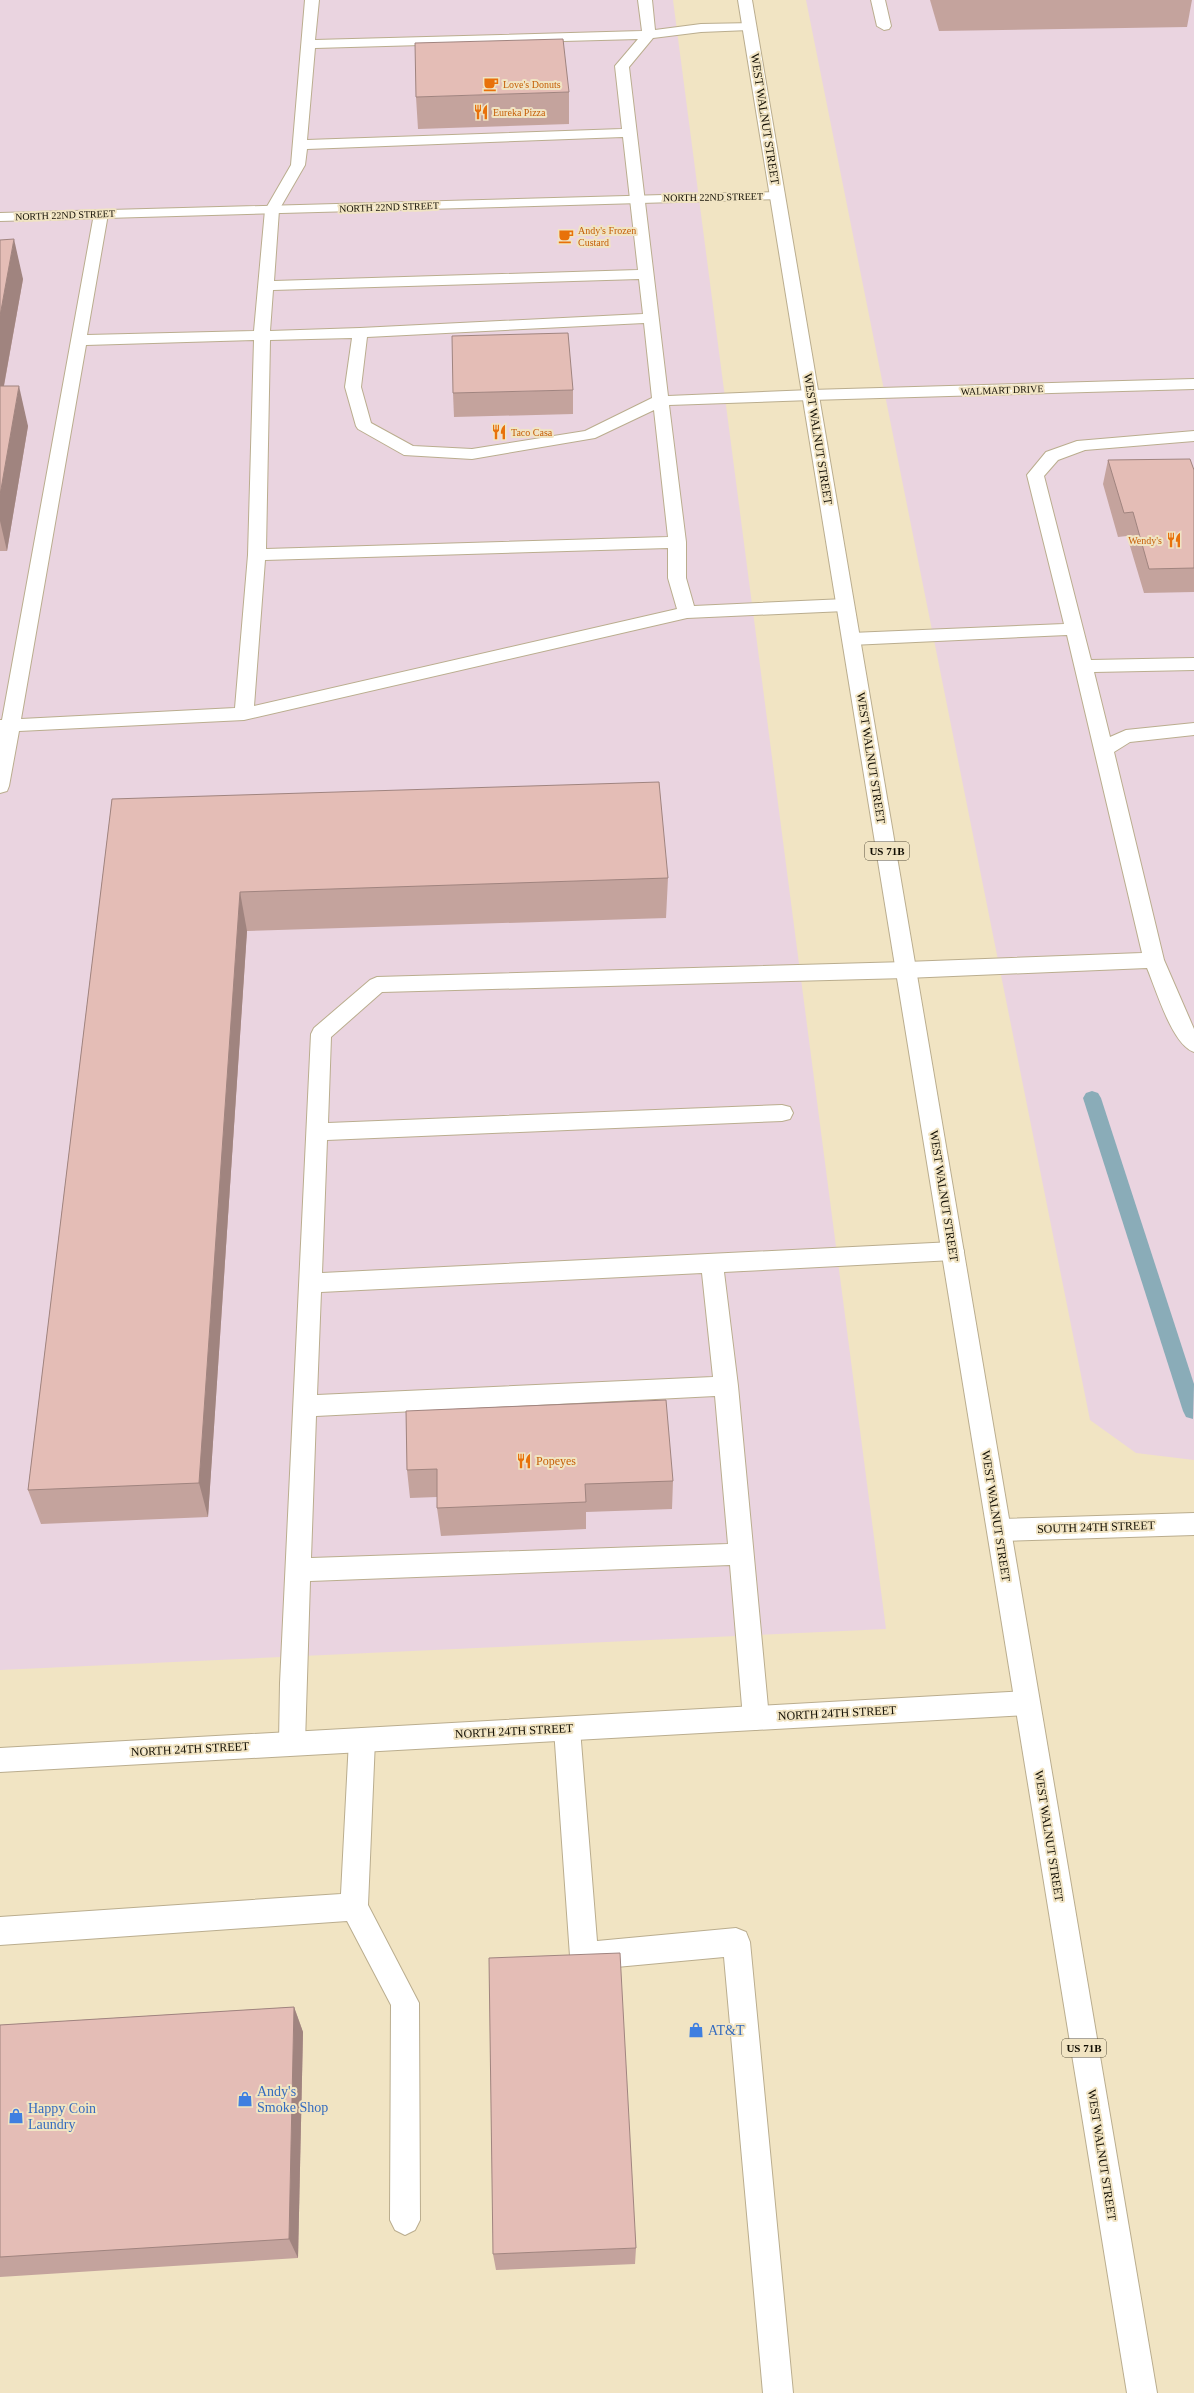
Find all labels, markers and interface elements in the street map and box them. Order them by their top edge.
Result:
street label: WEST WALNUT STREET [748,52,782,186]
cafe icon: Love's Donuts [482,75,500,93]
place label: Love's Donuts [503,79,561,90]
restaurant icon: Eureka Pizza [472,103,490,121]
place label: Eureka Pizza [493,107,546,118]
street label: NORTH 22ND STREET [663,191,763,203]
street label: NORTH 22ND STREET [339,200,439,214]
street label: NORTH 22ND STREET [15,208,115,222]
place label: Andy's Frozen Custard [578,225,636,248]
cafe icon: Andy's Frozen Custard [557,227,575,245]
street label: WEST WALNUT STREET [801,372,835,506]
street label: WALMART DRIVE [960,383,1044,397]
restaurant icon: Taco Casa [490,423,508,441]
place label: Taco Casa [511,427,553,438]
restaurant icon: Wendy's [1165,531,1183,549]
place label: Wendy's [1128,535,1162,546]
street label: WEST WALNUT STREET [854,691,888,825]
road number: US 71B [865,842,909,860]
street label: WEST WALNUT STREET [927,1129,961,1263]
street label: WEST WALNUT STREET [979,1449,1013,1583]
restaurant icon: Popeyes [515,1452,533,1470]
place label: Popeyes [536,1454,576,1468]
street label: SOUTH 24TH STREET [1037,1518,1156,1536]
street label: NORTH 24TH STREET [777,1703,897,1723]
street label: NORTH 24TH STREET [454,1721,574,1741]
street label: NORTH 24TH STREET [130,1739,250,1759]
street label: WEST WALNUT STREET [1032,1769,1066,1903]
shop icon: AT&T [687,2021,705,2039]
place label: AT&T [708,2023,745,2038]
road number: US 71B [1062,2039,1106,2057]
place label: Andy's Smoke Shop [257,2084,328,2115]
street label: WEST WALNUT STREET [1085,2088,1119,2222]
shop icon: Andy's Smoke Shop [236,2090,254,2108]
place label: Happy Coin Laundry [28,2101,96,2132]
shop icon: Happy Coin Laundry [7,2107,25,2125]

